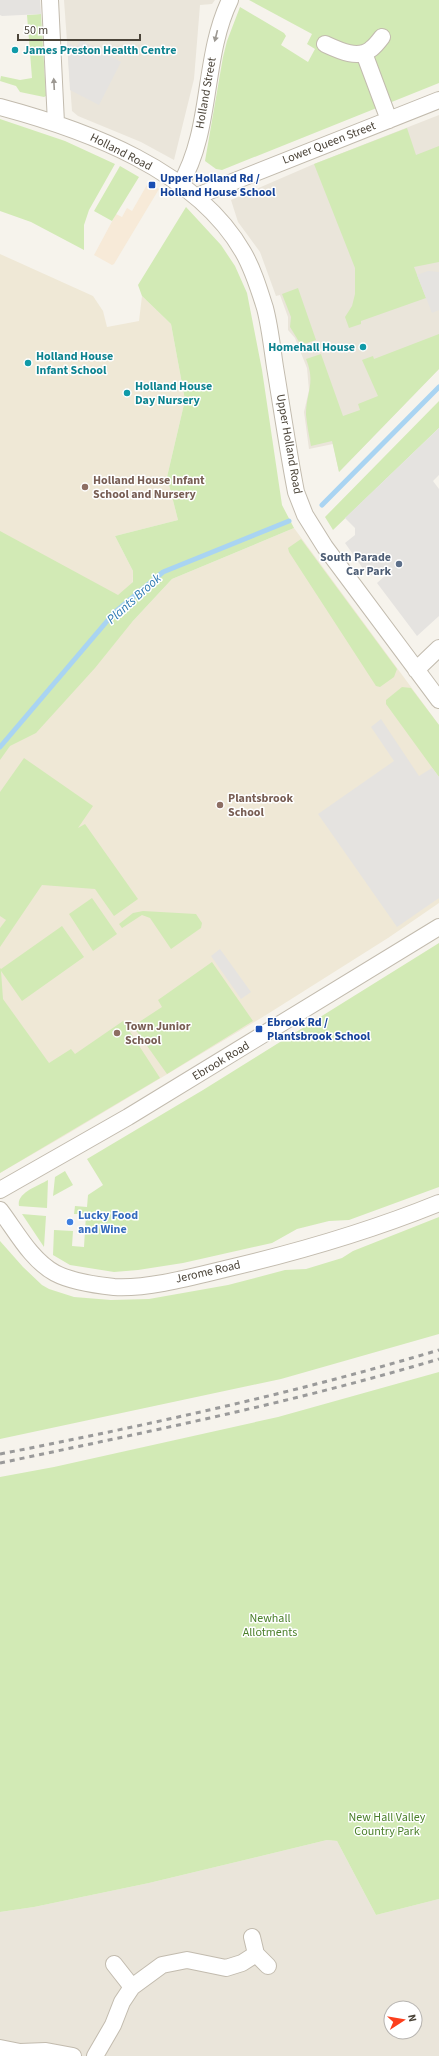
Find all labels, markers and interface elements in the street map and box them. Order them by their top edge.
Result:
scale bar [18,16,140,42]
text: 50 m [24,22,48,39]
one-way arrow [213,31,219,43]
place label: James Preston Health Centre [23,42,176,59]
marker: James Preston Health Centre [10,45,20,55]
street label: Holland Street [191,56,221,130]
one-way arrow [51,78,58,90]
street label: Lower Queen Street [280,117,378,169]
street label: Holland Road [87,129,155,175]
place label: Upper Holland Rd / Holland House School [160,170,276,201]
marker: Upper Holland Rd / Holland House School [147,180,157,190]
place label: Homehall House [268,339,355,356]
marker: Homehall House [358,342,368,352]
place label: Holland House Infant School [36,348,113,379]
marker: Holland House Infant School [23,358,33,368]
place label: Holland House Day Nursery [135,378,212,409]
marker: Holland House Day Nursery [122,388,132,398]
street label: Upper Holland Road [272,393,306,495]
place label: Holland House Infant School and Nursery [93,472,205,503]
marker: Holland House Infant School and Nursery [80,482,90,492]
place label: South Parade Car Park [320,549,391,580]
marker: South Parade Car Park [394,559,404,569]
water label: Plants Brook [103,569,166,628]
place label: Plantsbrook School [228,790,293,821]
marker: Plantsbrook School [215,800,225,810]
place label: Ebrook Rd / Plantsbrook School [267,1014,371,1045]
place label: Town Junior School [125,1018,191,1049]
marker: Ebrook Rd / Plantsbrook School [254,1024,264,1034]
marker: Town Junior School [112,1028,122,1038]
street label: Ebrook Road [189,1037,253,1085]
place label: Lucky Food and Wine [78,1207,138,1238]
marker: Lucky Food and Wine [65,1217,75,1227]
street label: Jerome Road [174,1256,242,1288]
park label: Newhall Allotments [243,1610,297,1641]
park label: New Hall Valley Country Park [349,1809,426,1840]
north arrow [383,2000,423,2040]
text: N [404,2013,420,2023]

